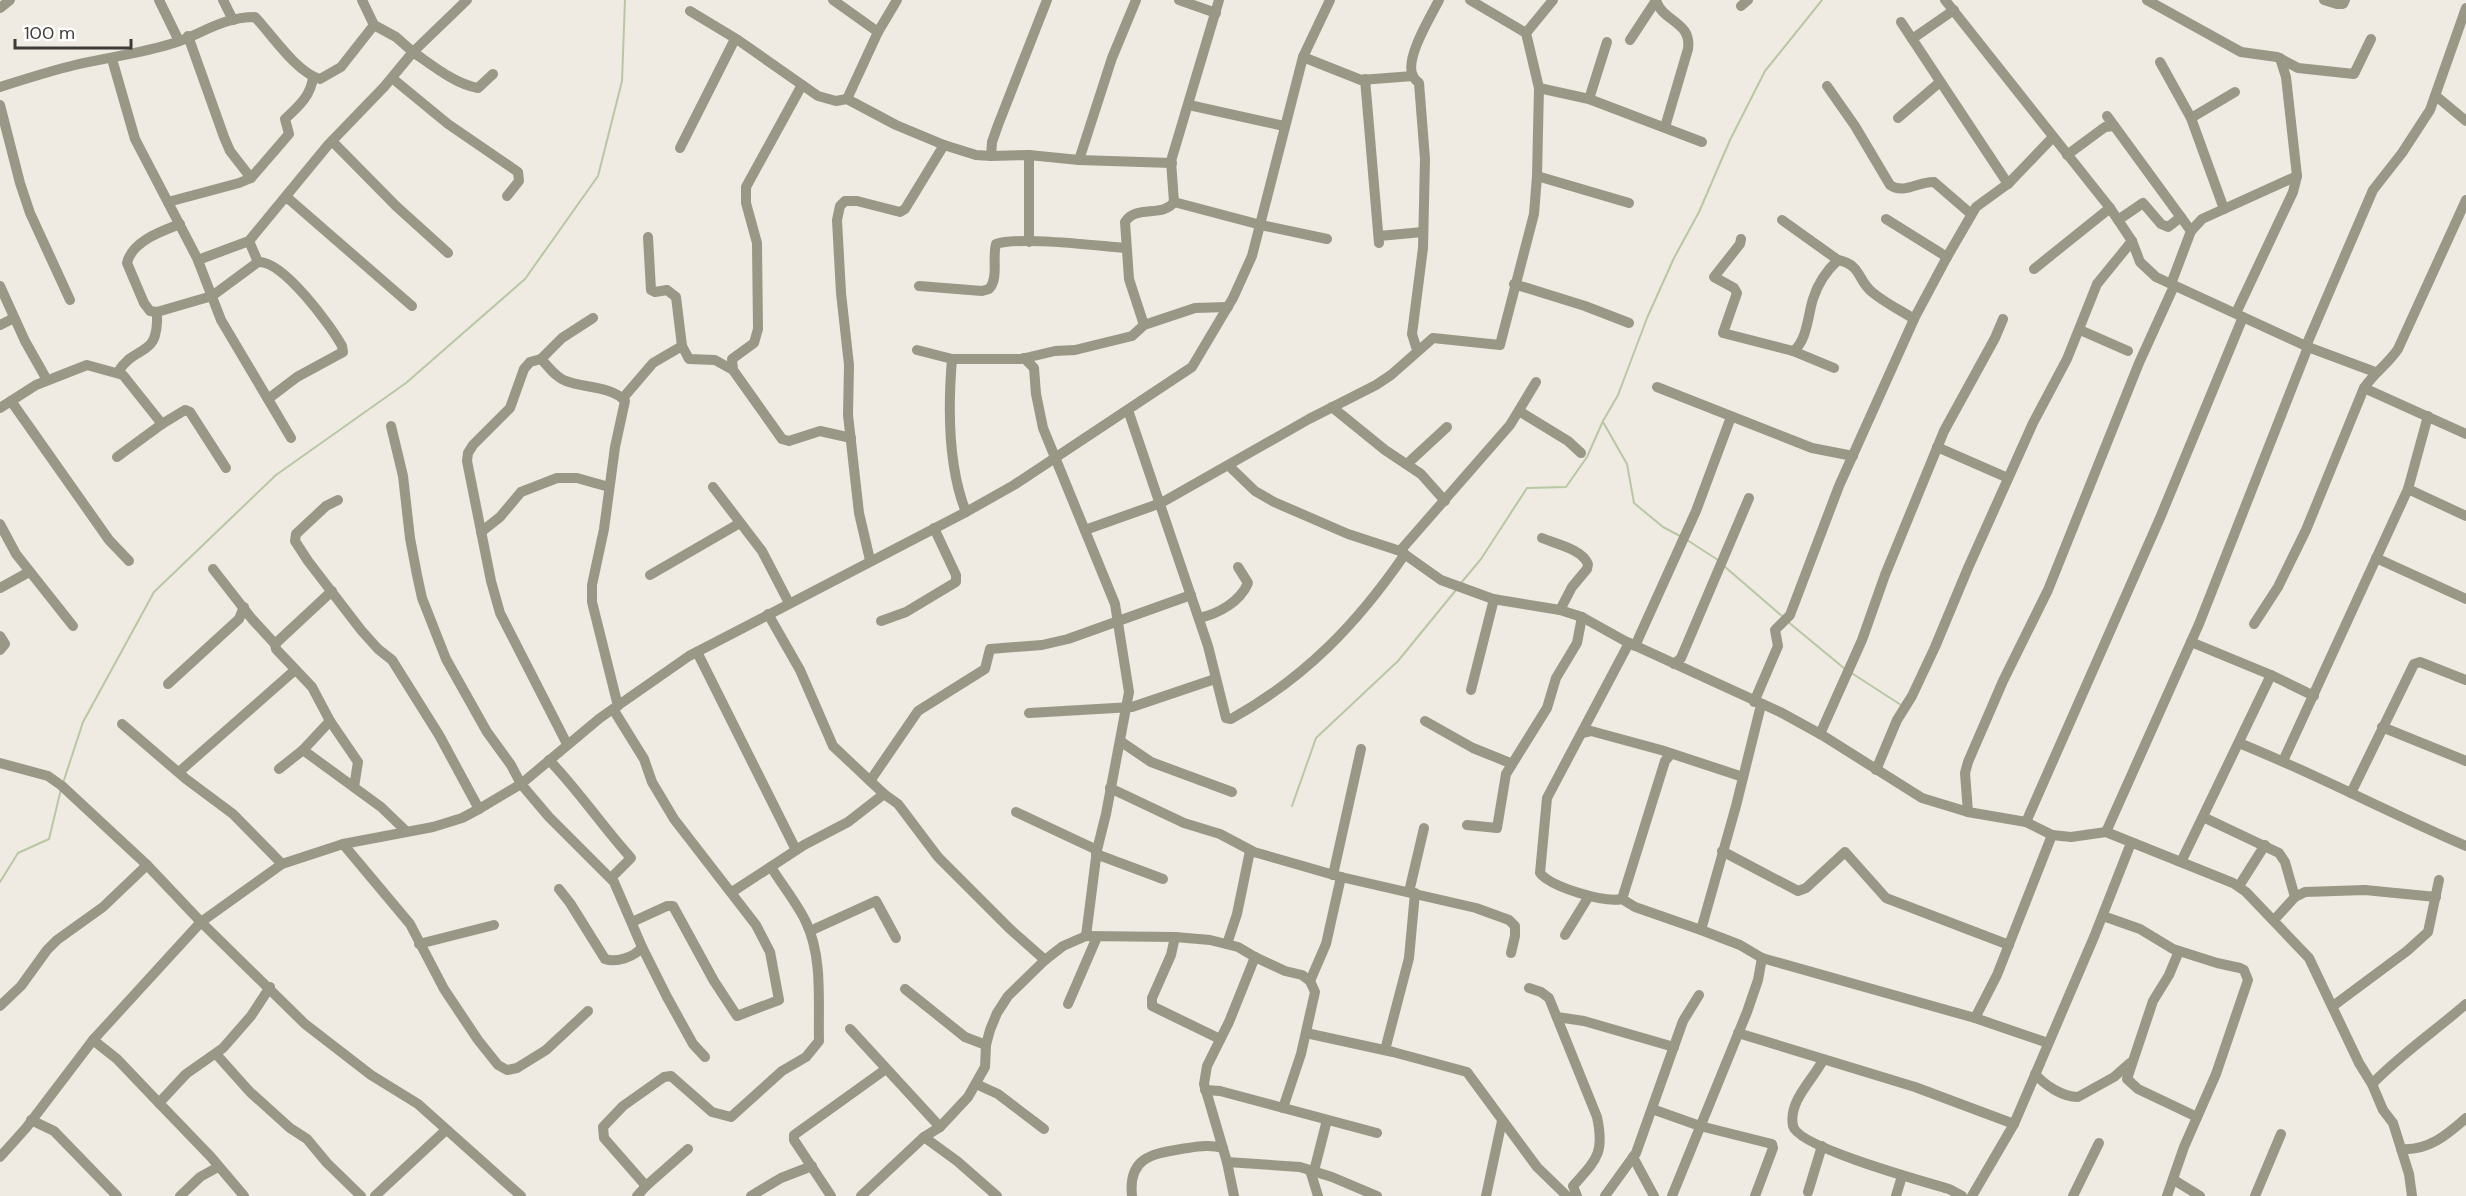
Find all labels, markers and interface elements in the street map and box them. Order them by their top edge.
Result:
scale bar [15,12,130,50]
text: 100 m [24,21,75,45]

